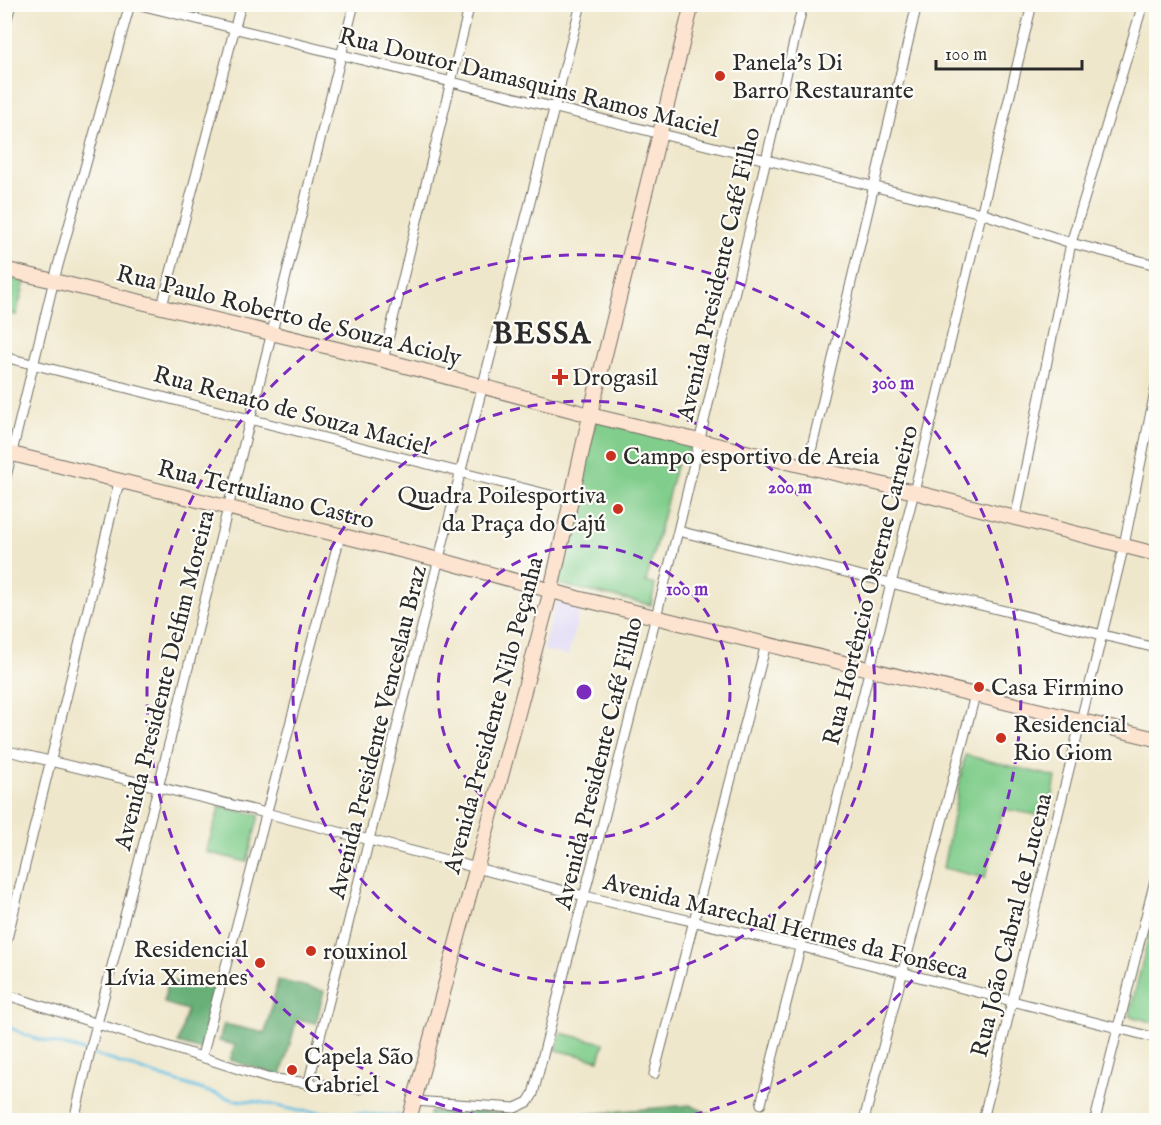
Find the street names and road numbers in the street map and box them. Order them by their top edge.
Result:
street label: Rua Doutor Damasquins Ramos Maciel [335,21,722,146]
street label: Avenida Presidente Café Filho [670,124,768,425]
street label: Rua Paulo Roberto de Souza Acioly [113,259,465,374]
street label: Rua Renato de Souza Maciel [150,360,434,463]
street label: Rua Hortêncio Osterne Carneiro [817,422,926,749]
street label: Rua Tertuliano Castro [154,454,377,537]
street label: Avenida Presidente Delfim Moreira [108,506,223,855]
street label: Avenida Presidente Nilo Peçanha [437,553,552,878]
street label: Avenida Presidente Venceslau Braz [322,562,435,904]
street label: Avenida Presidente Café Filho [548,614,651,914]
street label: Rua João Cabral de Lucena [965,789,1060,1061]
street label: Avenida Marechal Hermes da Fonseca [599,867,972,988]

